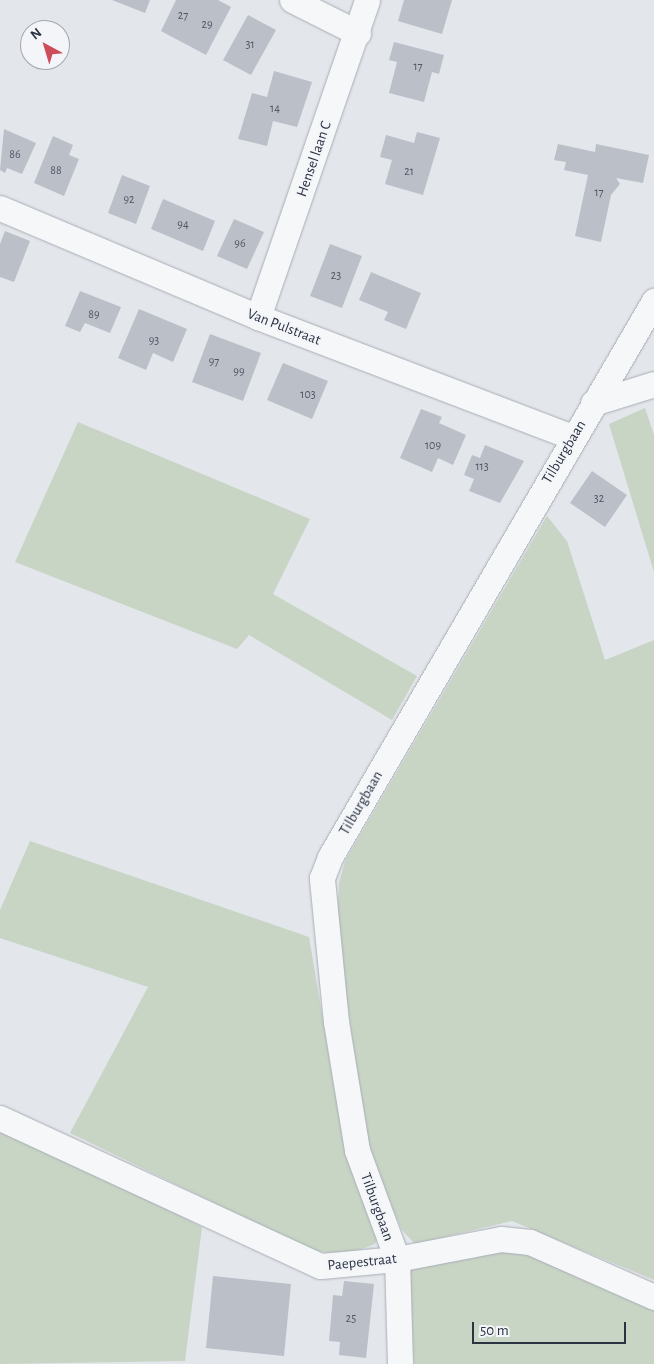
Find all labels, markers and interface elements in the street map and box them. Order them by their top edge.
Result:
house number: 27 [178,9,188,23]
house number: 29 [201,18,213,32]
north arrow [20,20,70,70]
text: N [28,26,44,43]
house number: 31 [245,38,255,52]
house number: 17 [413,60,423,74]
house number: 14 [270,102,280,116]
street label: Hensel laan C [293,119,335,199]
house number: 86 [9,148,21,162]
house number: 88 [50,164,62,178]
house number: 21 [404,165,414,179]
house number: 17 [594,186,604,200]
house number: 92 [123,193,135,207]
house number: 94 [177,218,189,232]
house number: 96 [234,237,246,251]
house number: 23 [331,269,341,283]
street label: Van Pulstraat [245,305,323,349]
house number: 89 [88,308,100,322]
house number: 93 [149,334,159,348]
house number: 97 [209,355,219,369]
house number: 99 [233,365,245,379]
house number: 103 [300,388,316,402]
street label: Tilburgbaan [538,417,590,487]
house number: 109 [425,439,441,453]
house number: 113 [475,460,489,474]
house number: 32 [594,492,604,506]
street label: Tilburgbaan [335,768,387,838]
street label: Tilburgbaan [356,1170,398,1244]
street label: Paepestraat [327,1249,397,1275]
house number: 25 [346,1312,356,1326]
scale bar [474,1312,628,1344]
text: 50 m [480,1323,509,1338]

